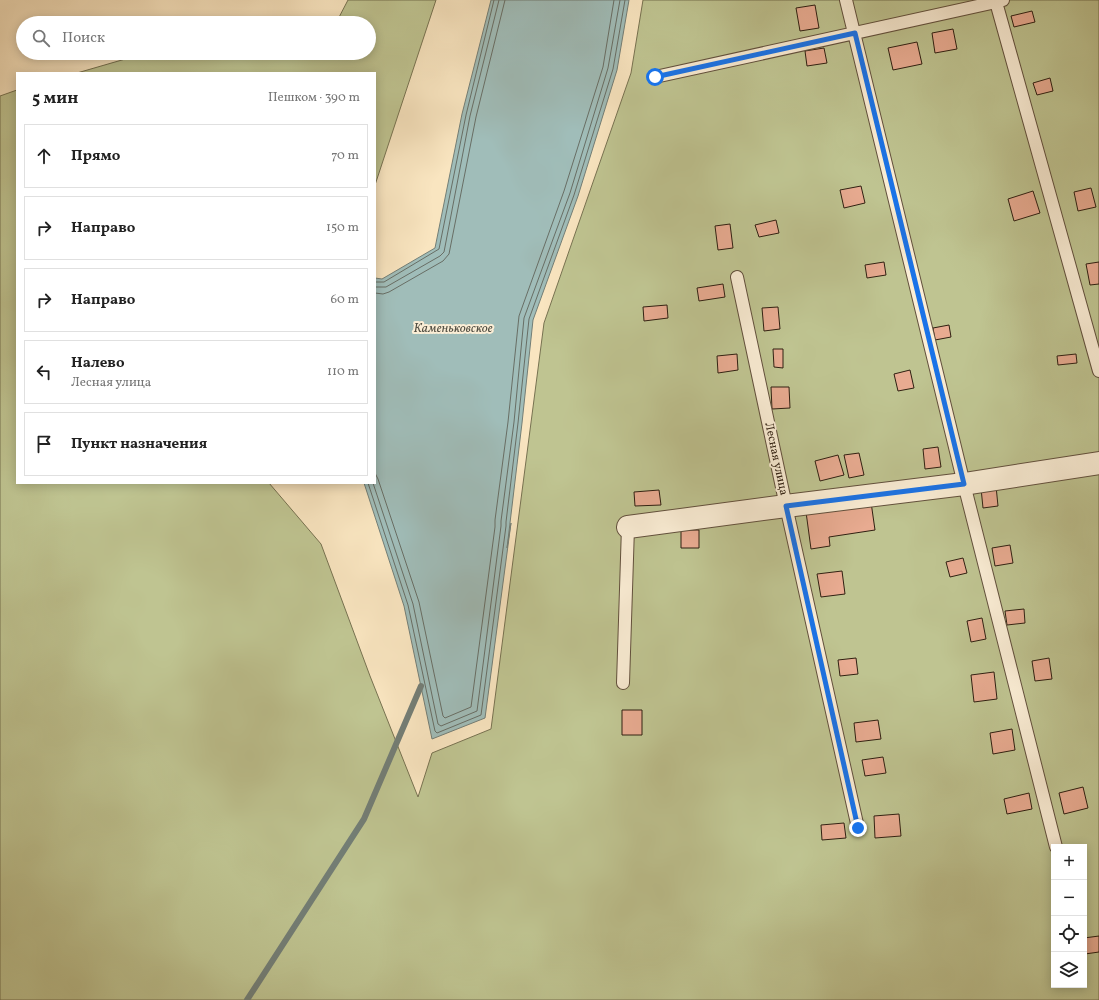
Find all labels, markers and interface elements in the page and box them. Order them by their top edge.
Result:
search box [16,16,376,60]
icon: search [30,27,52,49]
text: Поиск [62,28,105,49]
route start [646,68,664,86]
text: 5 мин [32,87,78,110]
text: Пешком · 390 m [268,89,360,107]
icon: ahead [33,145,55,167]
text: Прямо [71,146,120,167]
text: 70 m [331,147,359,165]
icon: right [33,217,55,239]
text: Направо [71,218,135,239]
text: 150 m [326,219,359,237]
icon: right [33,289,55,311]
text: Направо [71,290,135,311]
text: 60 m [331,291,359,309]
water label: Каменьковское [414,320,493,338]
text: Налево [71,353,125,374]
icon: left [33,361,55,383]
text: 110 m [327,363,359,381]
text: Лесная улица [71,374,151,392]
street label: Лесная улица [760,421,792,497]
icon: arrive [33,433,55,455]
text: Пункт назначения [71,434,207,455]
route end [849,819,867,837]
map controls [1051,844,1087,988]
button: + [1051,844,1087,880]
button: − [1051,880,1087,916]
button: locate [1051,916,1087,952]
button: layers [1051,952,1087,988]

